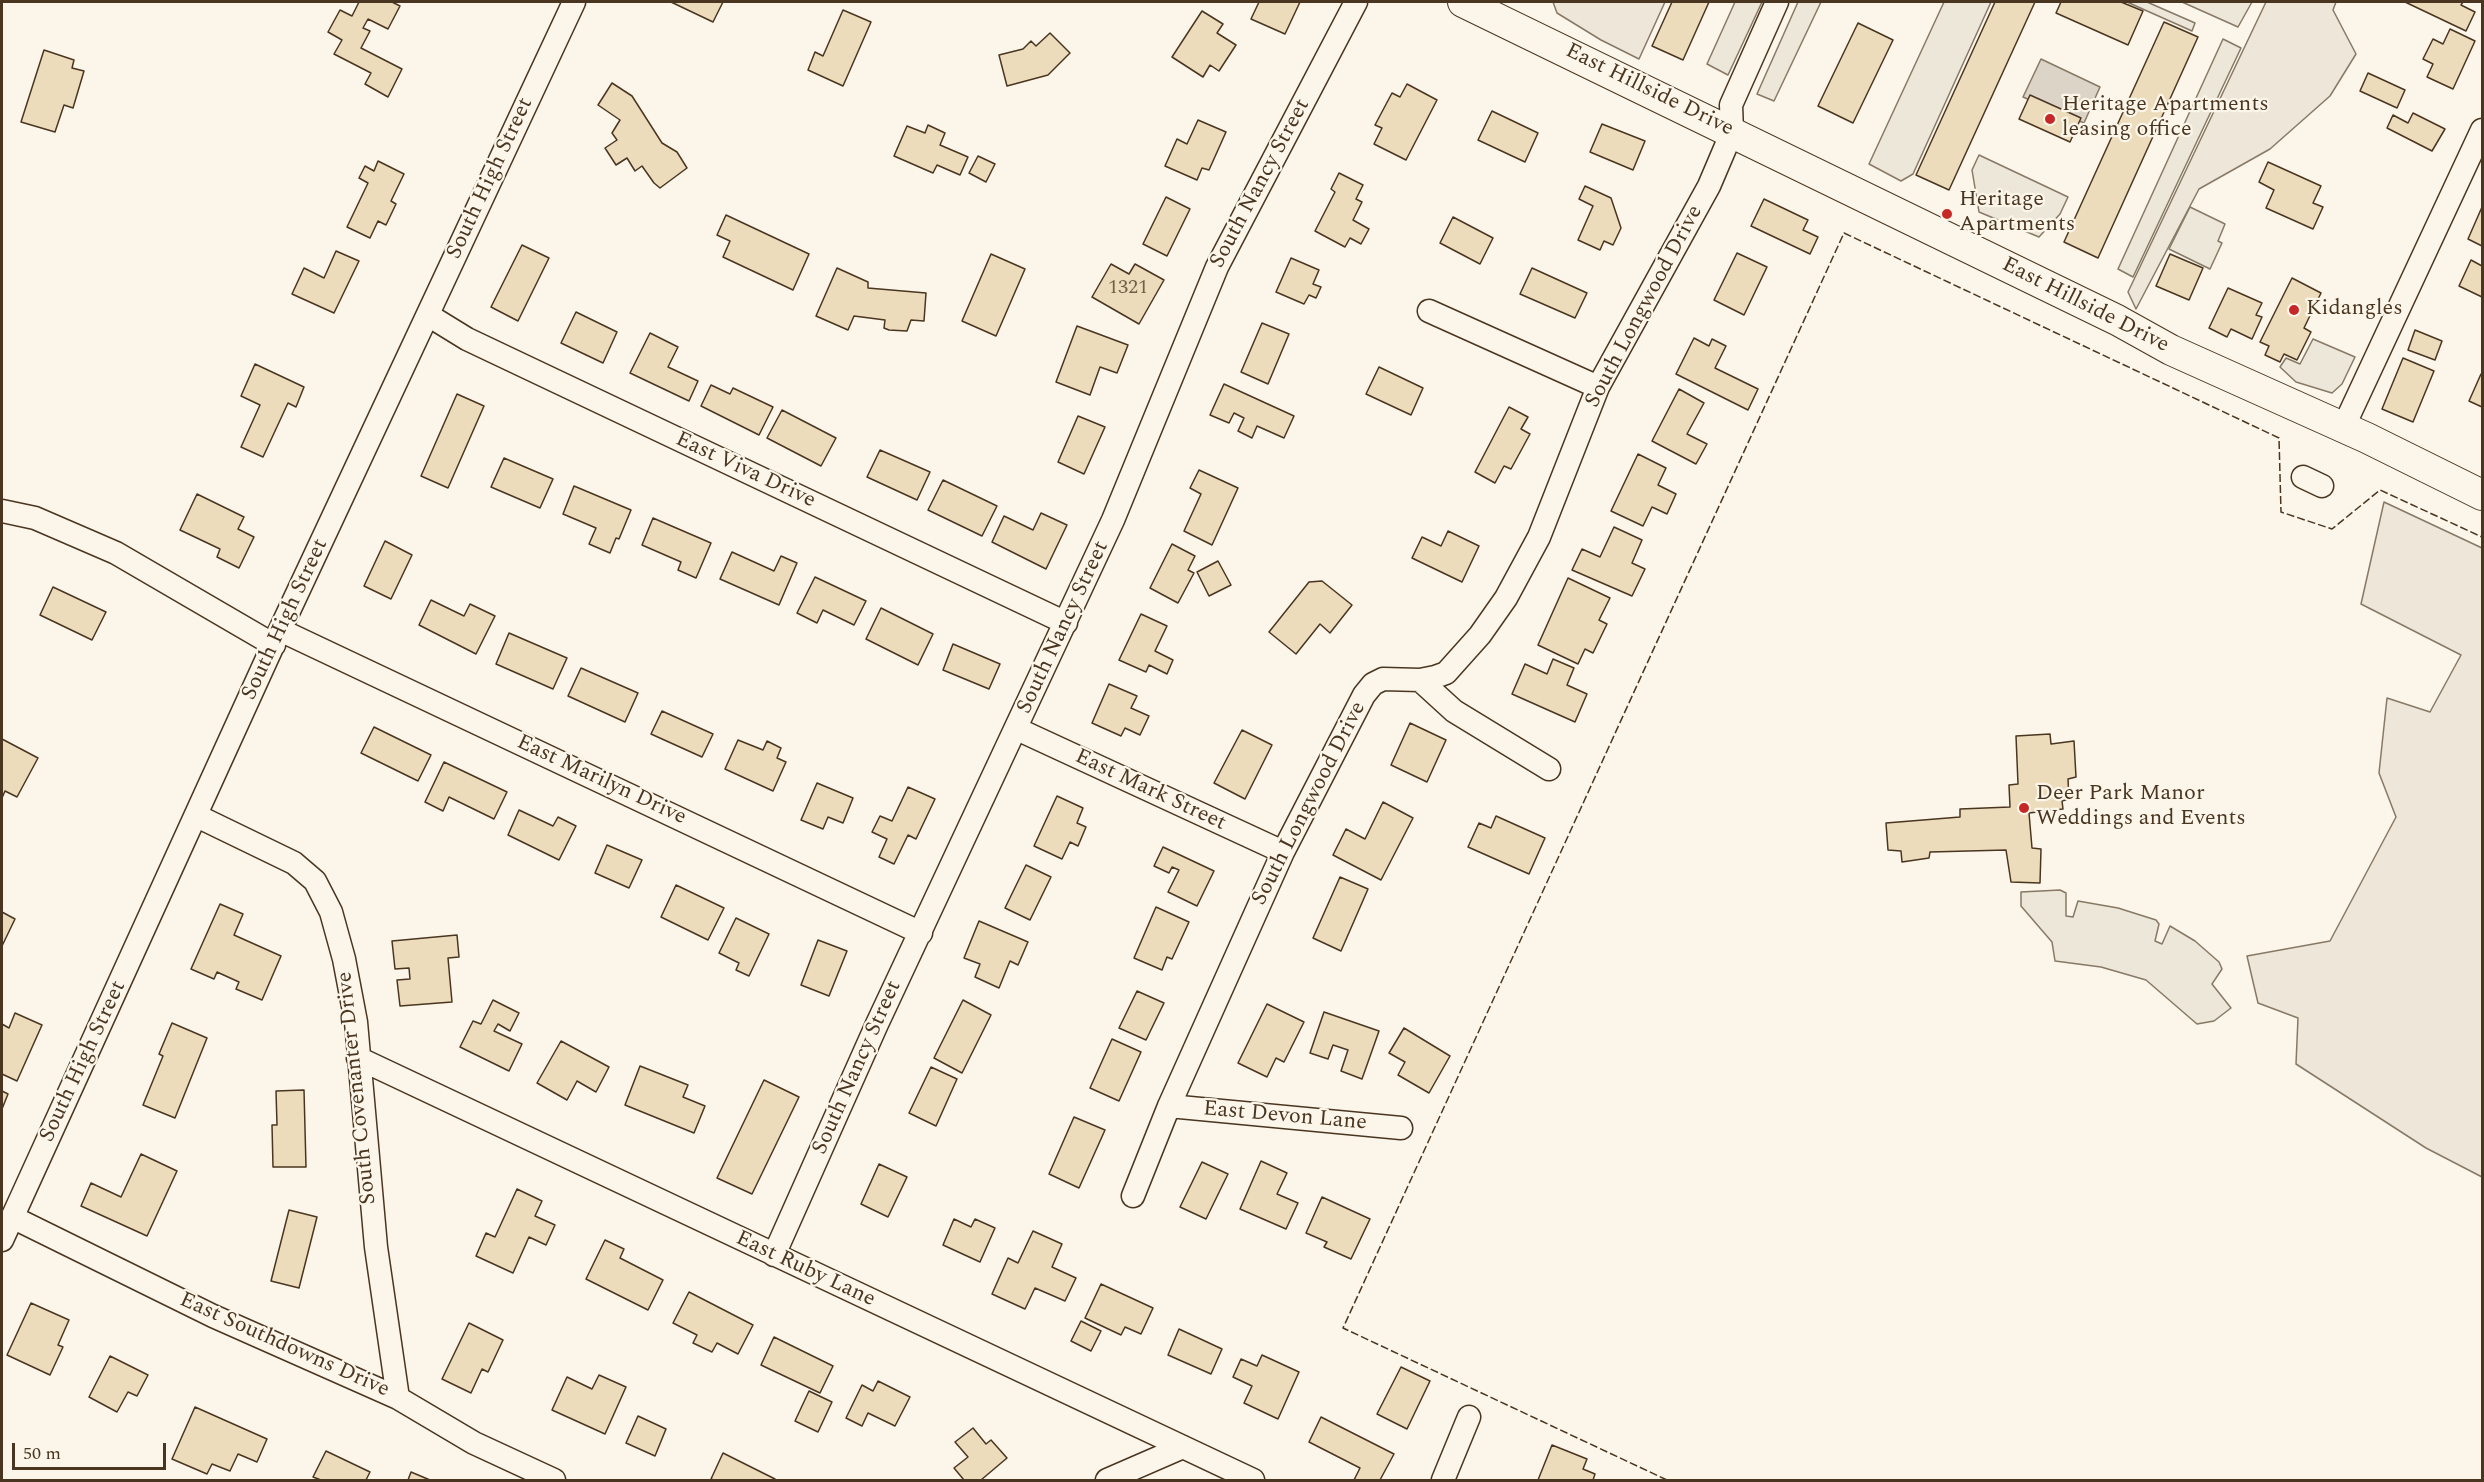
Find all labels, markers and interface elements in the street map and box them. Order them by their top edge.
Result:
street label: East Hillside Drive [1561,39,1737,143]
place label: Heritage Apartments leasing office [2062,93,2269,144]
street label: South High Street [442,94,540,264]
street label: South Nancy Street [1205,95,1317,273]
marker: Heritage Apartments leasing office [2043,112,2057,126]
place label: Heritage Apartments [1959,188,2075,240]
street label: South Longwood Drive [1580,201,1710,413]
marker: Heritage Apartments [1940,207,1954,221]
street label: East Hillside Drive [1997,252,2173,360]
house number: 1321 [1108,277,1148,301]
place label: Kidangles [2306,297,2403,323]
marker: Kidangles [2287,303,2301,317]
street label: East Viva Drive [671,427,819,515]
street label: South High Street [237,535,335,705]
street label: South Nancy Street [1012,537,1116,719]
street label: South Longwood Drive [1247,698,1373,910]
street label: East Marilyn Drive [512,730,690,832]
street label: East Mark Street [1070,744,1230,838]
place label: Deer Park Manor Weddings and Events [2036,782,2246,834]
marker: Deer Park Manor Weddings and Events [2017,801,2031,815]
street label: South Covenanter Drive [333,970,383,1206]
street label: South High Street [35,977,133,1147]
street label: South Nancy Street [808,977,908,1159]
street label: East Devon Lane [1202,1097,1368,1137]
street label: East Ruby Lane [731,1226,879,1314]
street label: East Southdowns Drive [175,1288,393,1404]
scale bar [15,1431,170,1469]
text: 50 m [23,1440,61,1467]

